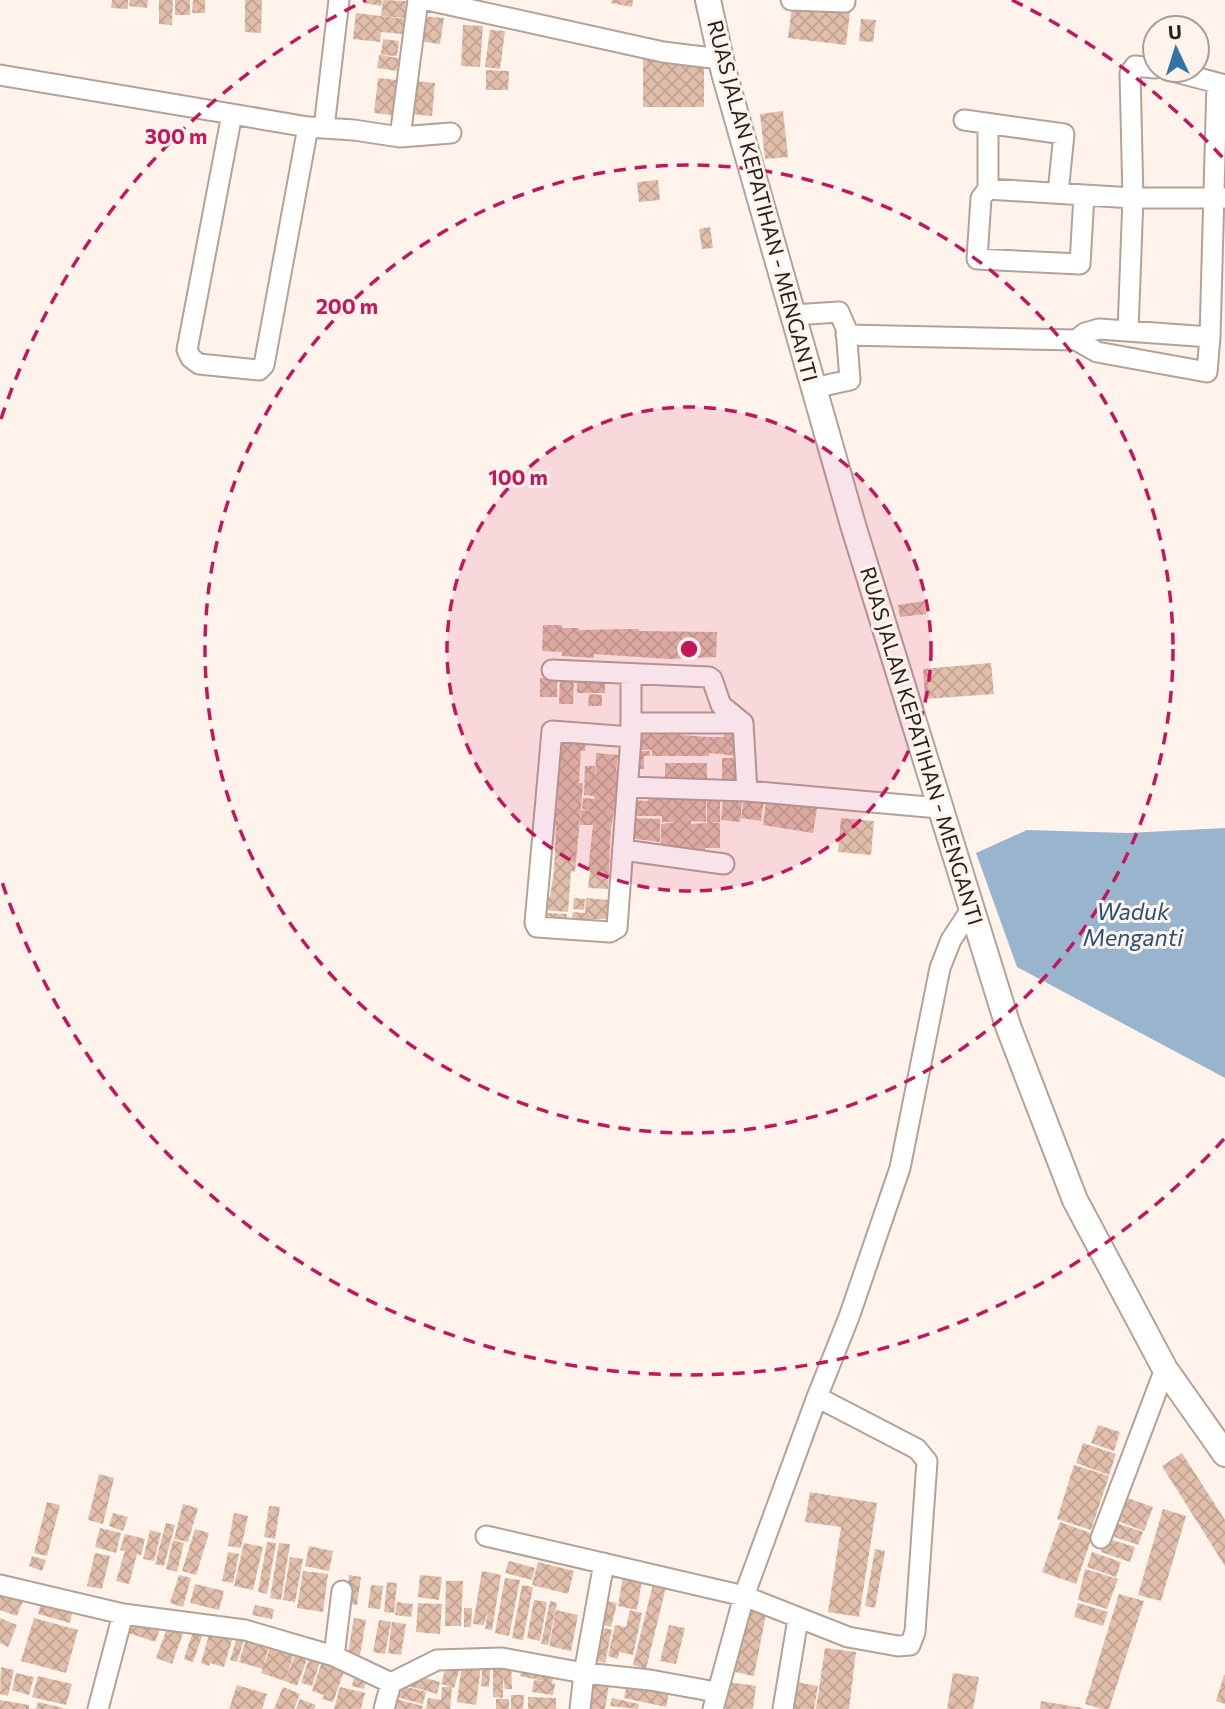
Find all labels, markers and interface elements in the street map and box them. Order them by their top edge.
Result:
north arrow [1141,14,1211,84]
street label: RUAS JALAN KEPATIHAN - MENGANTI [703,17,824,384]
text: U [1167,20,1182,43]
text: 300 m [145,123,207,148]
text: 200 m [316,293,378,318]
text: 100 m [488,464,548,489]
street label: RUAS JALAN KEPATIHAN - MENGANTI [856,563,989,928]
centre of rings [677,637,701,661]
water label: Waduk Menganti [1083,897,1184,951]

